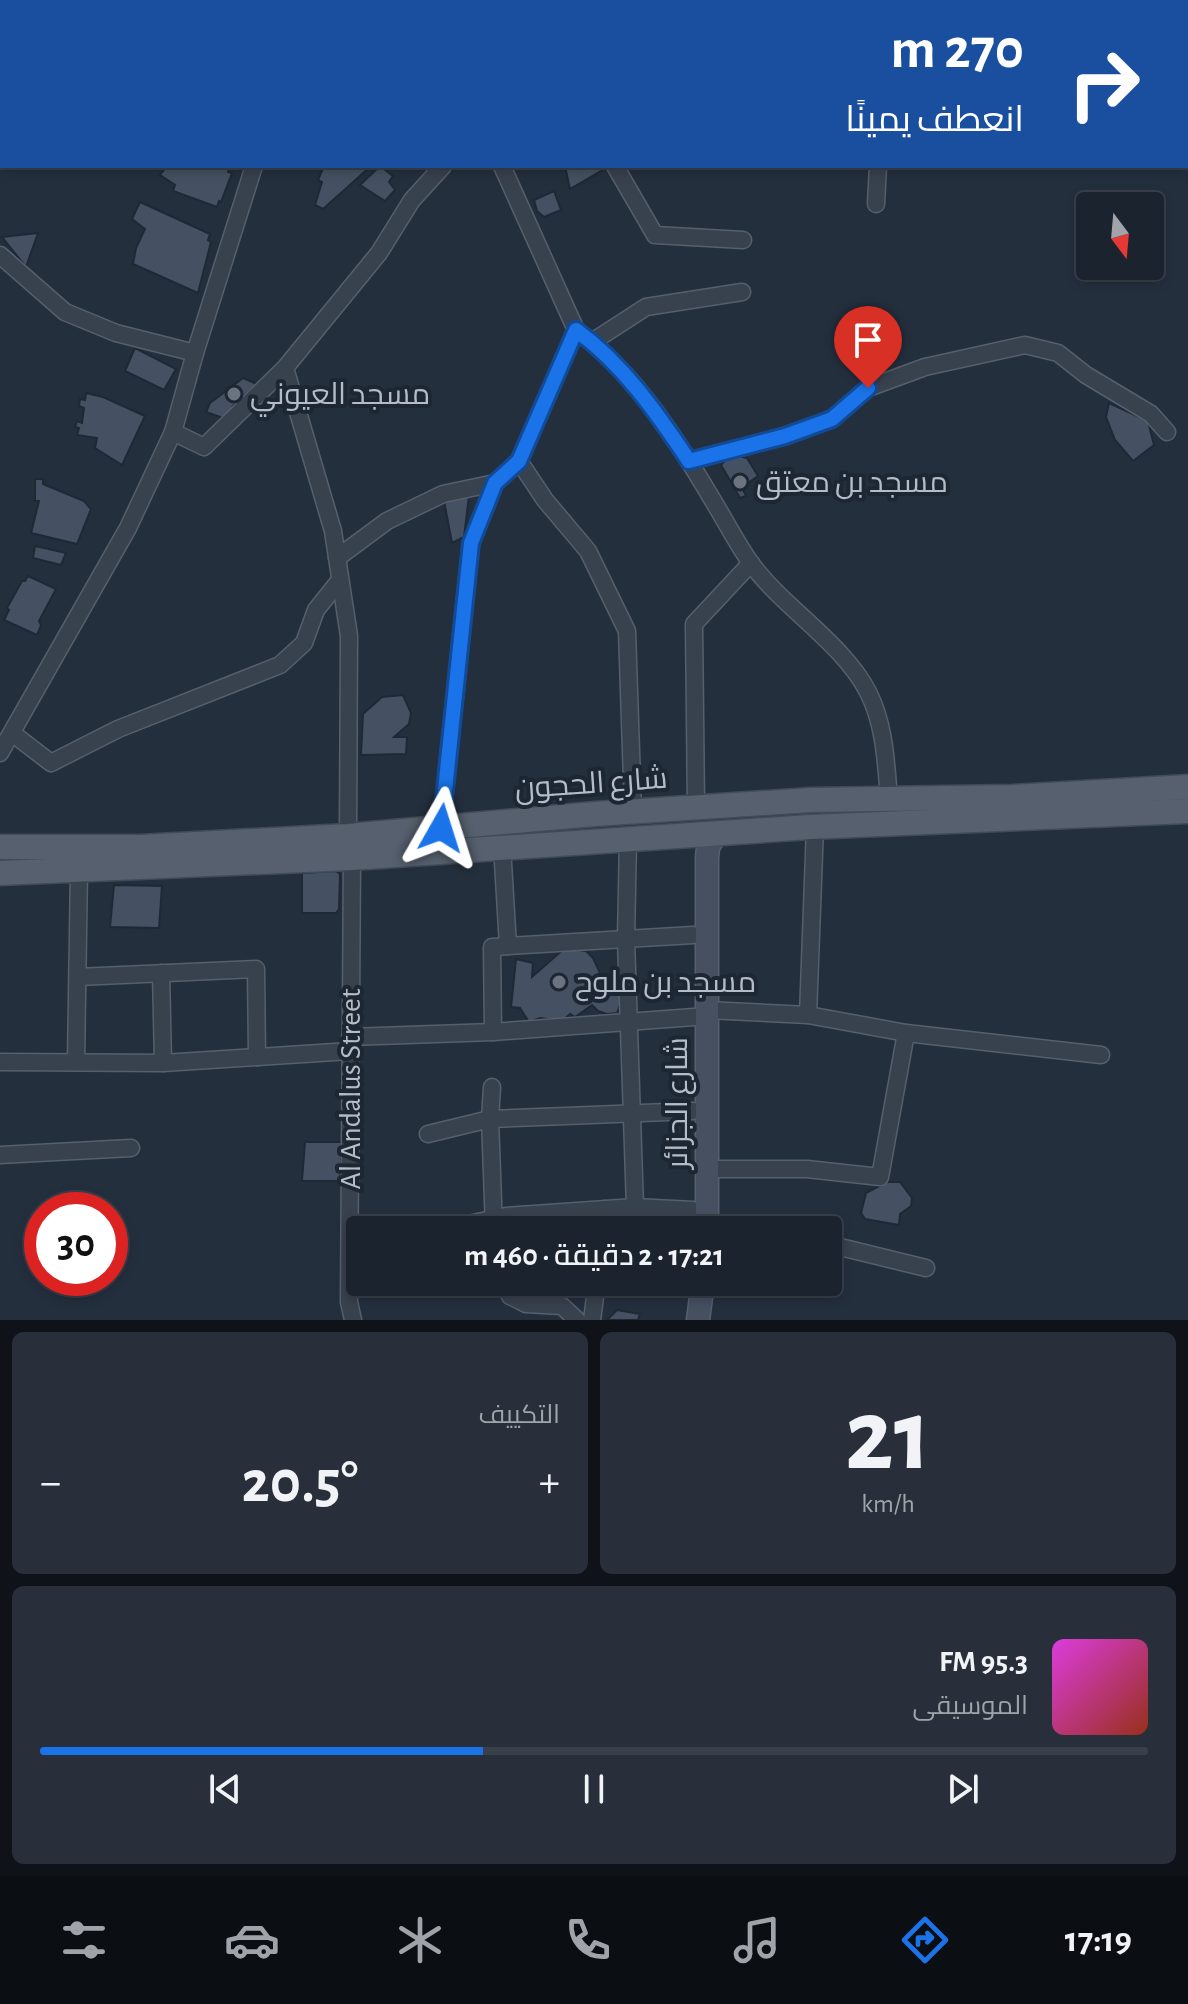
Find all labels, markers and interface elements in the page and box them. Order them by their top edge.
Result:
text: 270 m [891,22,1024,78]
icon: right [1052,32,1156,136]
text: انعطف يمينًا [845,102,1024,138]
north arrow [1076,192,1164,280]
map controls [1076,192,1164,280]
pin [834,306,902,388]
icon: arrive [846,318,890,362]
place label: مسجد العيوني [250,380,430,417]
marker: مسجد العيوني [225,385,243,403]
place label: مسجد بن معتق [756,468,948,500]
marker: مسجد بن معتق [731,473,749,491]
street label: شارع الحجون [514,764,669,808]
position arrow [399,786,483,870]
place label: مسجد بن ملوح [575,968,756,1002]
marker: مسجد بن ملوح [550,973,568,991]
street label: Al Andalus Street [336,988,366,1190]
street label: شارع الجزائر [663,1037,697,1171]
speed limit sign: 30 [24,1192,128,1296]
text: 17:21 · 2 دقيقة · 460 m [464,1241,724,1271]
text: 21 [845,1385,931,1489]
text: التكييف [478,1402,560,1428]
text: 20.5° [242,1453,358,1513]
text: − [40,1461,61,1505]
text: + [539,1461,560,1505]
text: km/h [861,1491,915,1517]
text: 95.3 FM [939,1647,1028,1677]
text: الموسيقى [913,1693,1028,1719]
icon: previous [203,1767,247,1811]
icon: pause [572,1767,616,1811]
icon: next [941,1767,985,1811]
icon: filters [56,1912,112,1968]
icon: car [224,1912,280,1968]
icon: climate [392,1912,448,1968]
icon: phone [560,1912,616,1968]
icon: music [729,1912,785,1968]
icon: directions [897,1912,953,1968]
text: 17:19 [1065,1922,1132,1958]

